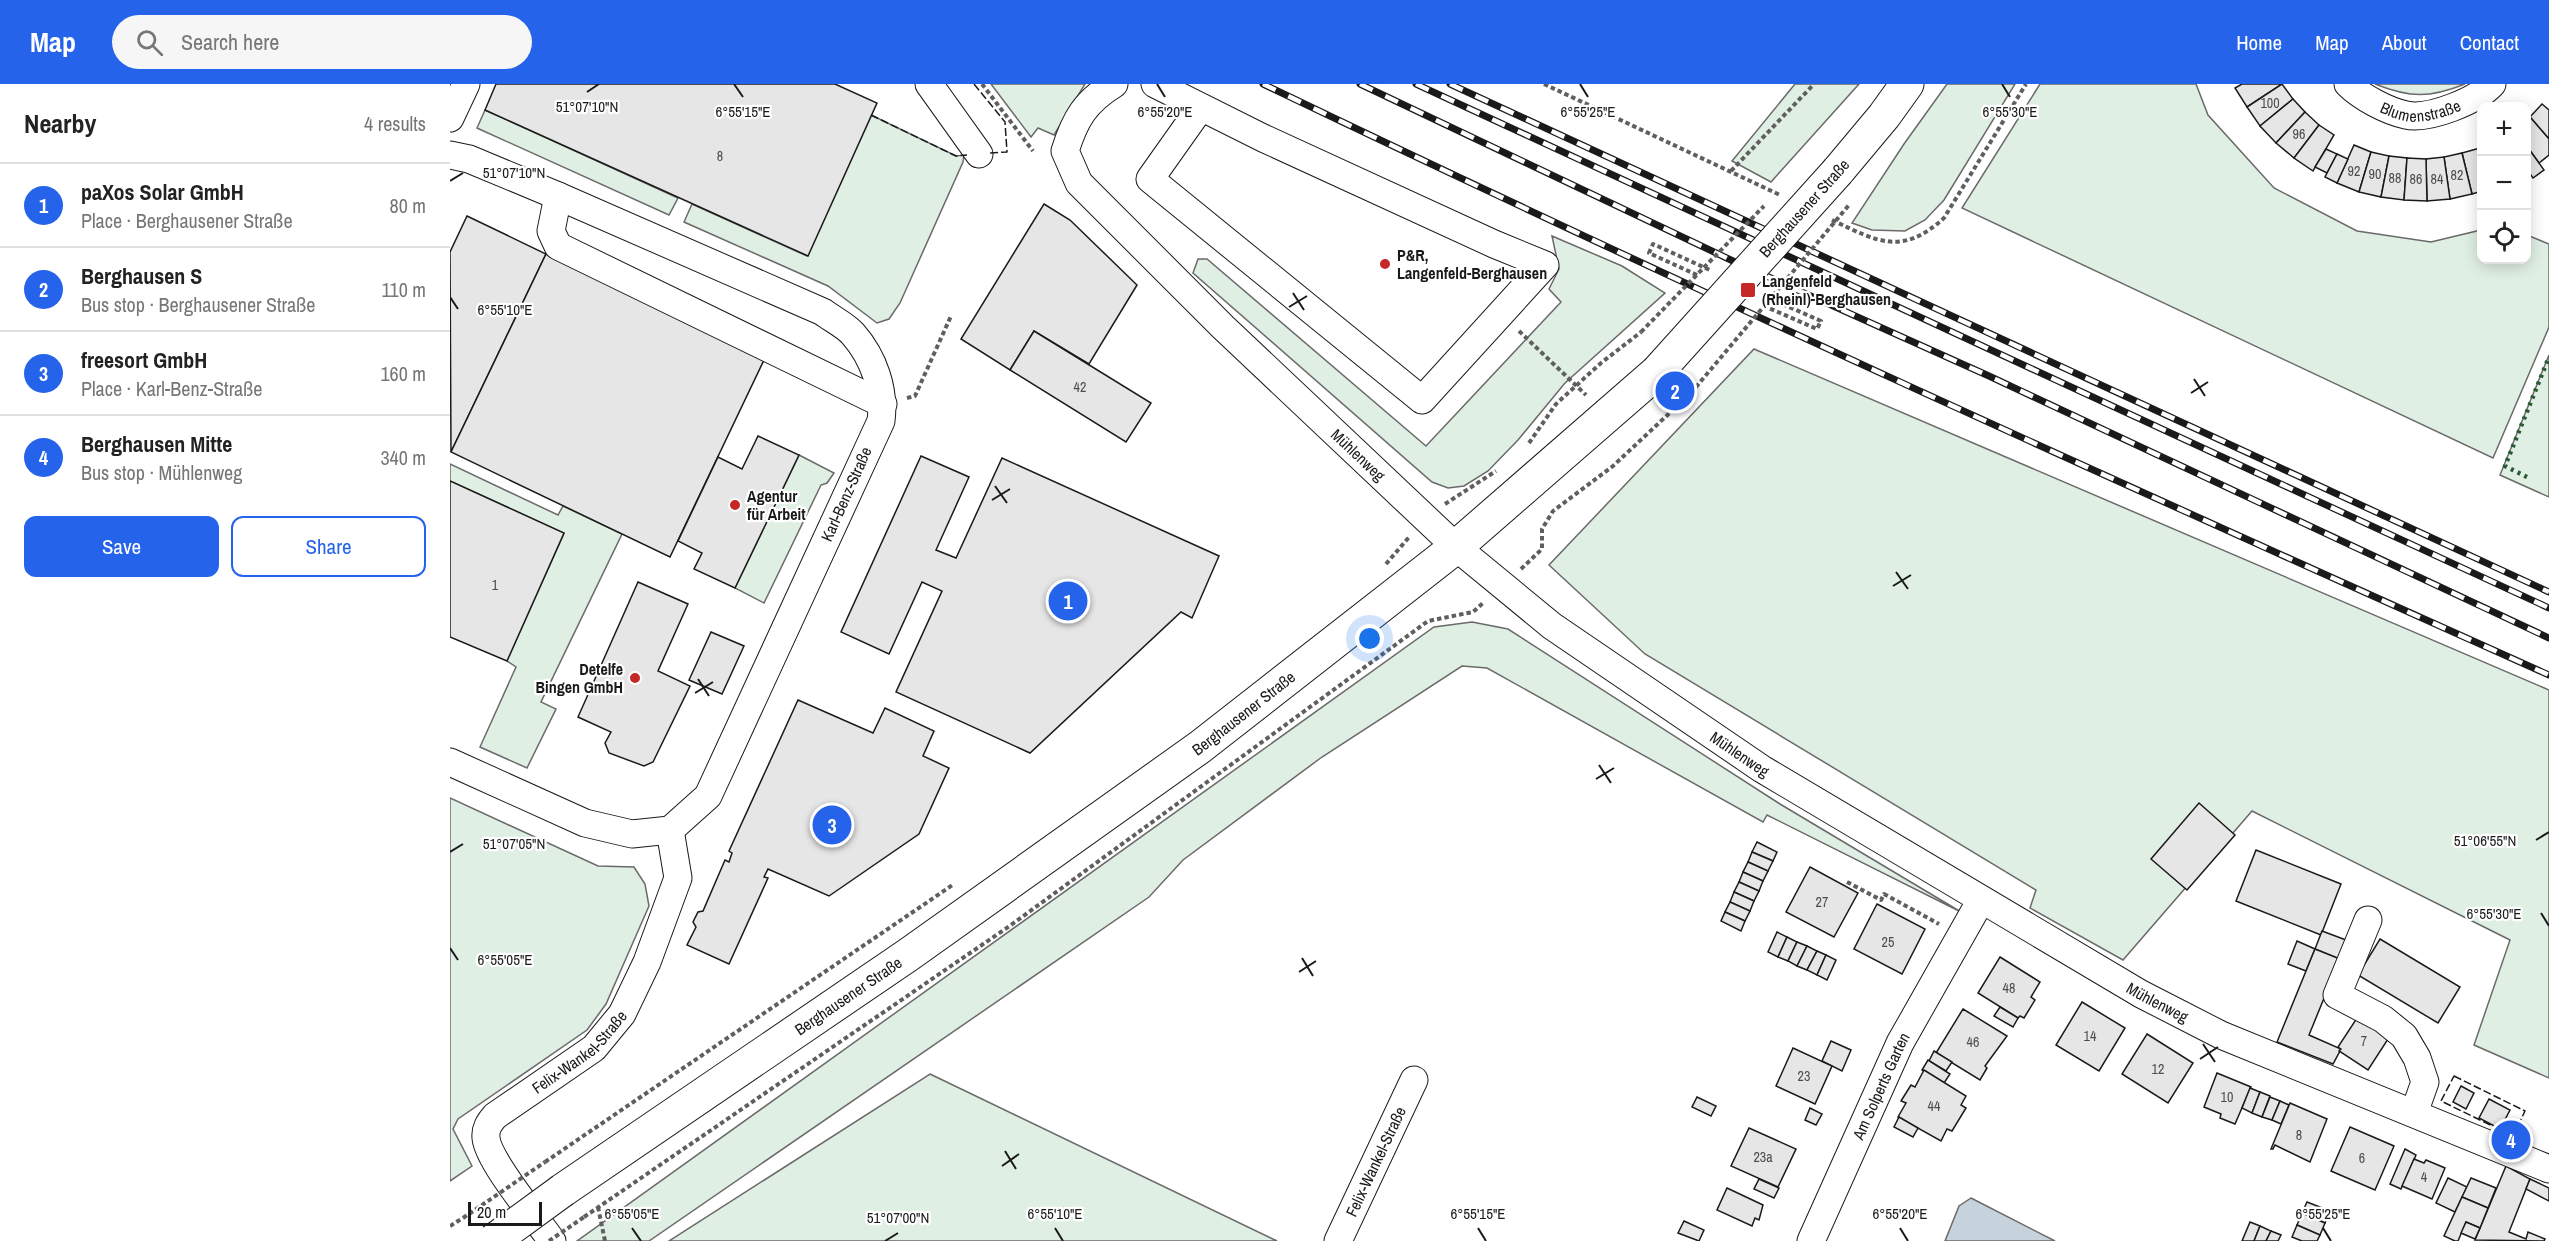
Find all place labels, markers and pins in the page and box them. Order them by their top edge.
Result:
place label: P&R, Langenfeld-Berghausen [1397,244,1547,284]
marker: P&R, Langenfeld-Berghausen [1378,257,1392,271]
place label: Langenfeld (Rheinl)-Berghausen [1762,270,1891,310]
marker: Langenfeld (Rheinl)-Berghausen [1739,281,1757,299]
pin: 2 [1656,368,1694,414]
place label: Agentur für Arbeit [747,485,806,525]
marker: Agentur für Arbeit [728,498,742,512]
pin: 1 [1048,578,1088,624]
place label: Detelfe Bingen GmbH [536,658,623,698]
marker: Detelfe Bingen GmbH [628,671,642,685]
pin: 3 [812,802,851,848]
pin: 4 [2492,1118,2530,1162]

